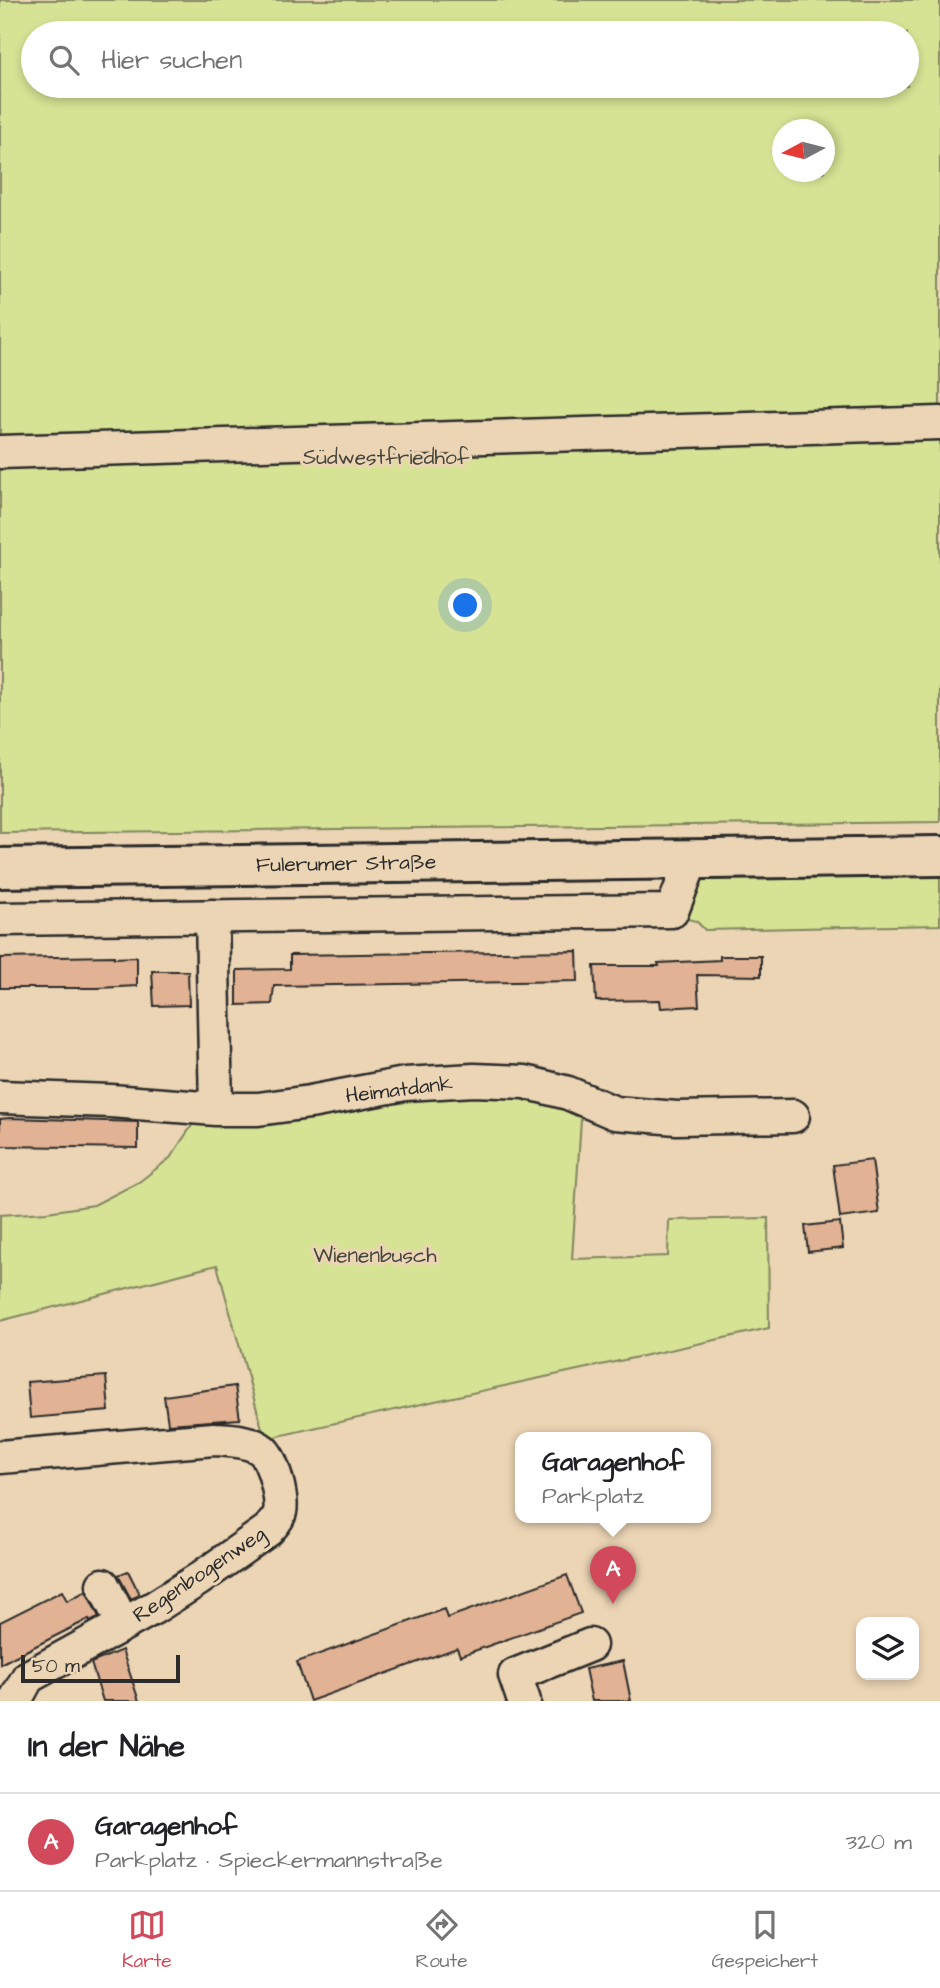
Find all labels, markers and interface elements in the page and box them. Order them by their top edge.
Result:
search box [21,21,919,98]
icon: search [45,41,83,79]
text: Hier suchen [101,42,242,78]
north arrow [772,119,835,182]
park label: Südwestfriedhof [303,443,470,472]
your location [448,588,482,622]
street label: Fulerumer Straße [256,847,436,880]
street label: Heimatdank [344,1069,454,1110]
park label: Wienenbusch [313,1241,437,1270]
popup [515,1432,711,1523]
text: Garagenhof [542,1444,684,1480]
text: Parkplatz [542,1480,644,1512]
street label: Regenbogenweg [127,1519,273,1631]
pin: A [590,1546,636,1604]
map controls [856,1617,919,1680]
button: layers [856,1617,919,1680]
scale bar [21,1652,180,1684]
text: 50 m [32,1653,80,1680]
text: In der Nähe [28,1726,185,1768]
text: Garagenhof [95,1808,237,1844]
text: A [44,1826,58,1858]
text: 320 m [846,1826,912,1858]
text: Parkplatz · Spieckermannstraße [95,1844,443,1876]
tab: Karte [122,1906,172,1975]
tab: Route [416,1906,467,1975]
tab: Gespeichert [711,1906,818,1975]

